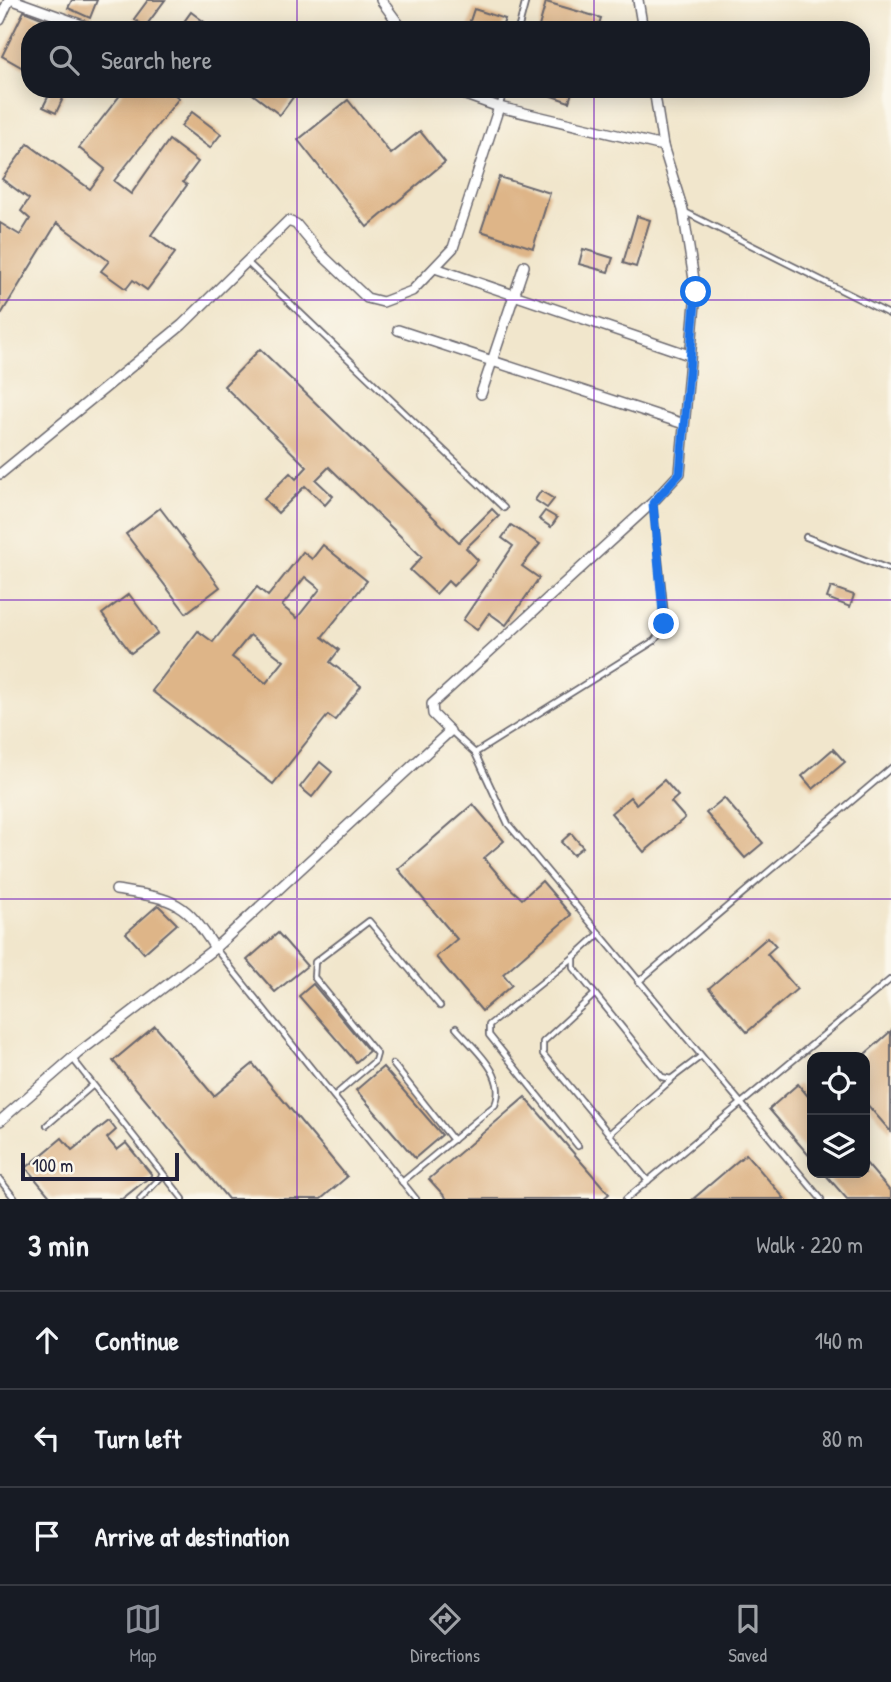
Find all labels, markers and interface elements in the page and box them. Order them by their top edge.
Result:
search box [21,21,870,98]
icon: search [45,41,83,79]
text: Search here [101,42,212,77]
route start [680,276,711,307]
route end [648,608,679,639]
map controls [807,1052,870,1178]
button: locate [807,1052,870,1115]
button: layers [807,1115,870,1178]
scale bar [21,1150,178,1182]
text: 100 m [32,1152,73,1178]
text: 3 min [28,1225,89,1265]
text: Walk · 220 m [756,1229,863,1260]
icon: ahead [28,1321,66,1359]
text: Continue [95,1323,179,1358]
text: 140 m [815,1325,863,1356]
icon: left [28,1419,66,1457]
text: Turn left [95,1421,181,1456]
text: 80 m [822,1423,863,1454]
icon: arrive [28,1517,66,1555]
text: Arrive at destination [95,1519,290,1554]
tab: Map [124,1600,162,1668]
tab: Directions [410,1600,480,1668]
tab: Saved [728,1600,767,1668]

